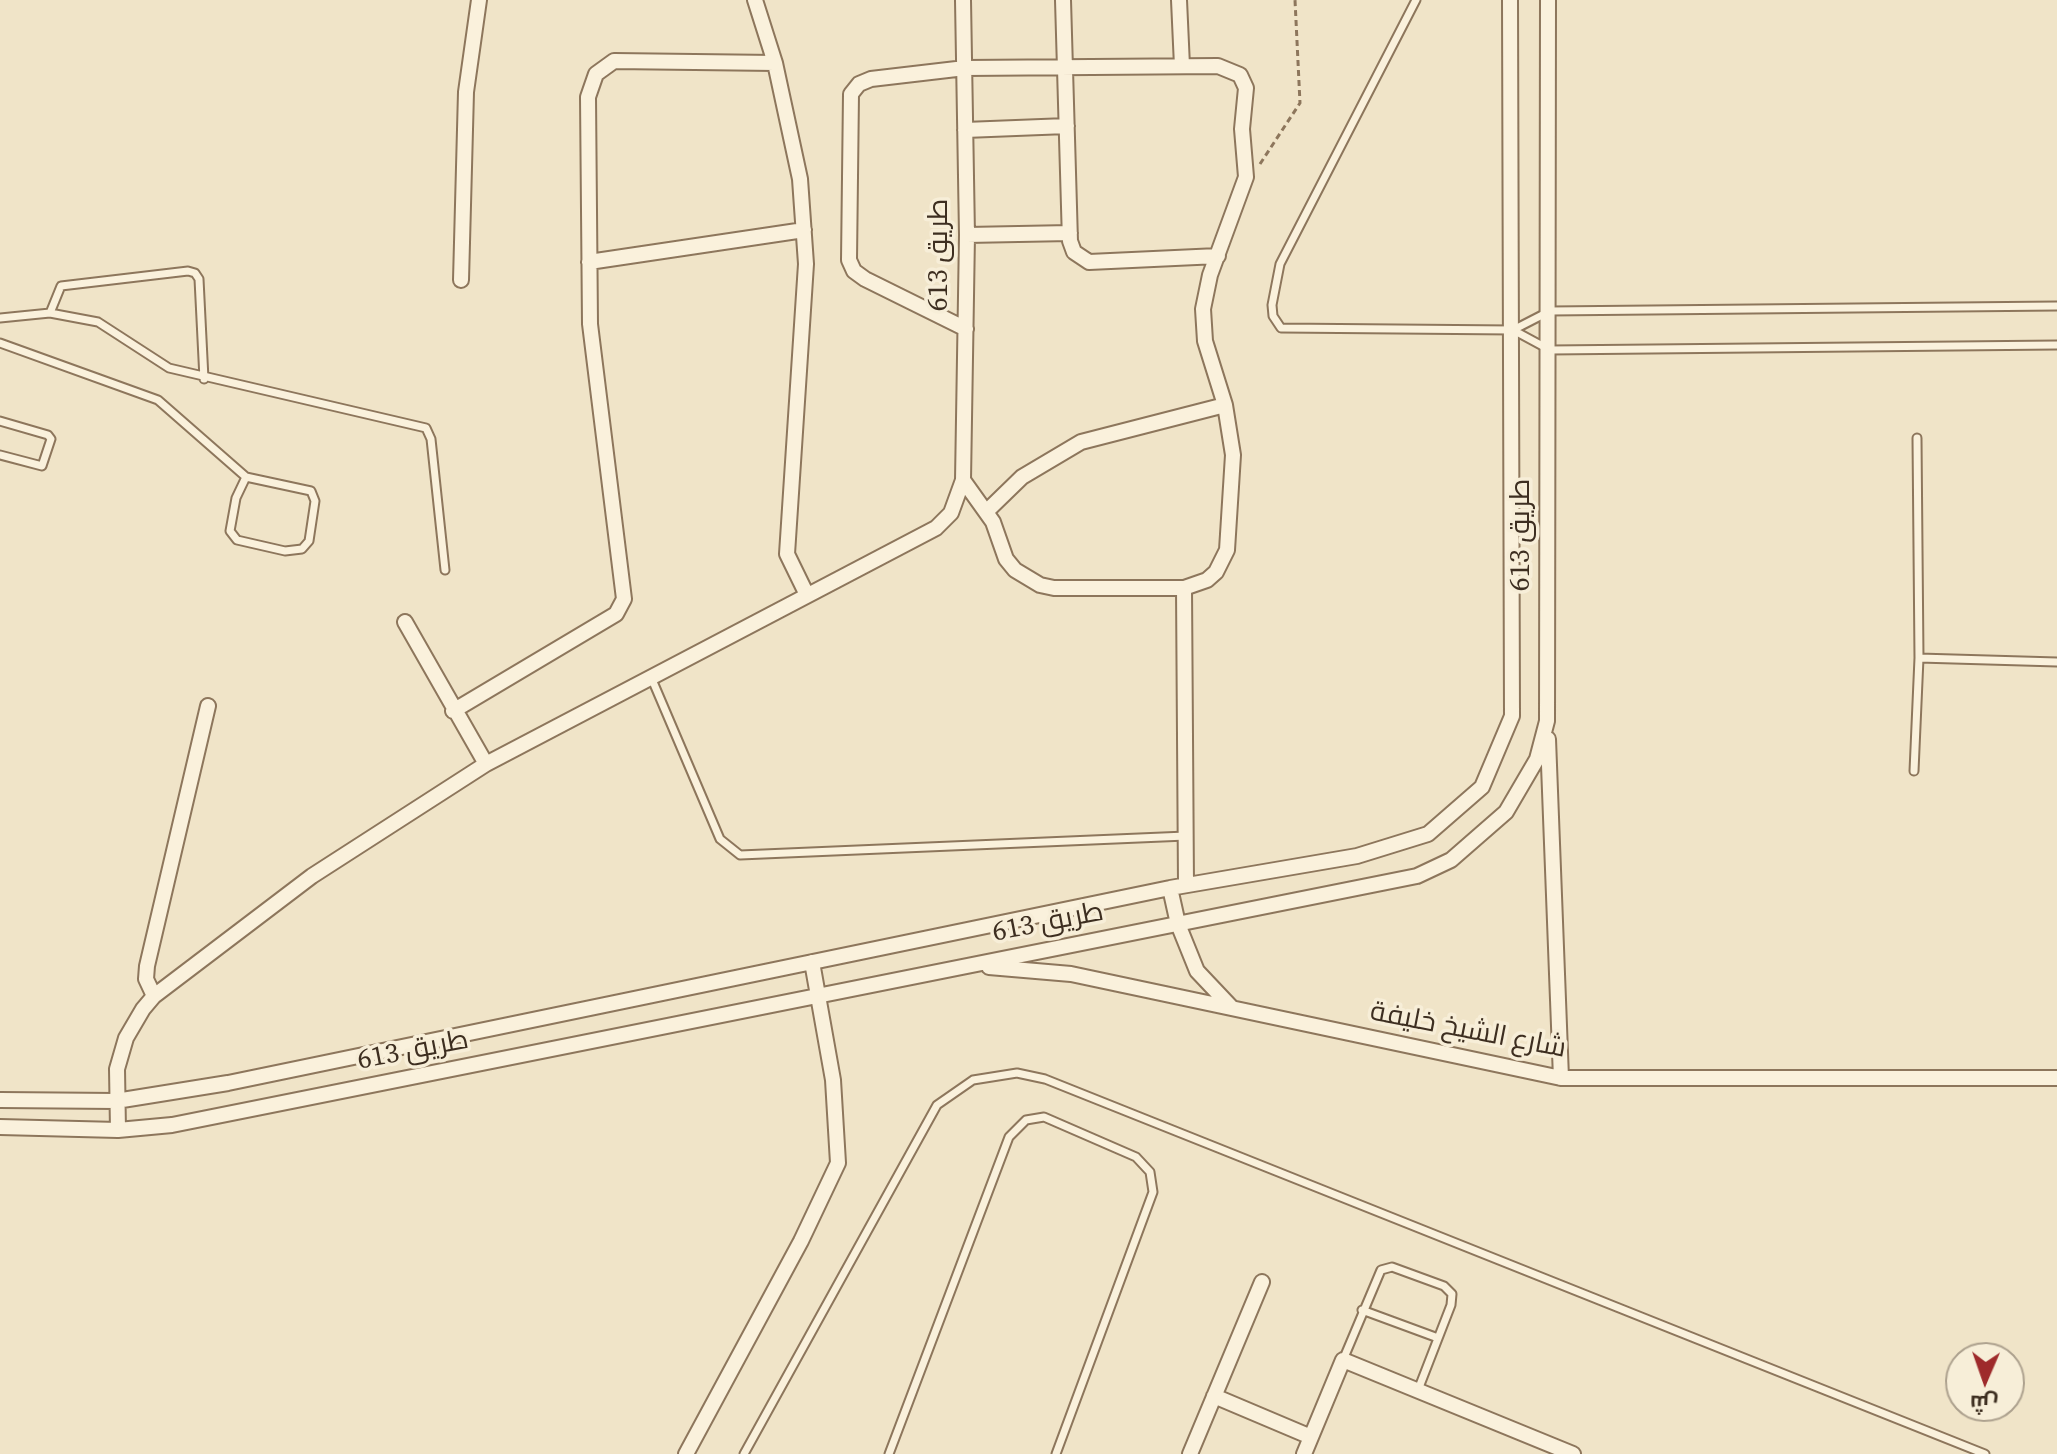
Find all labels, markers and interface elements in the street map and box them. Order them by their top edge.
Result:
street label: طريق 613 [923,199,957,311]
street label: طريق 613 [1505,479,1539,591]
street label: طريق 613 [990,896,1106,950]
street label: شارع الشيخ خليفة [1367,996,1569,1066]
street label: طريق 613 [355,1024,471,1078]
north arrow [1945,1342,2025,1422]
text: ش [1970,1389,1999,1419]

